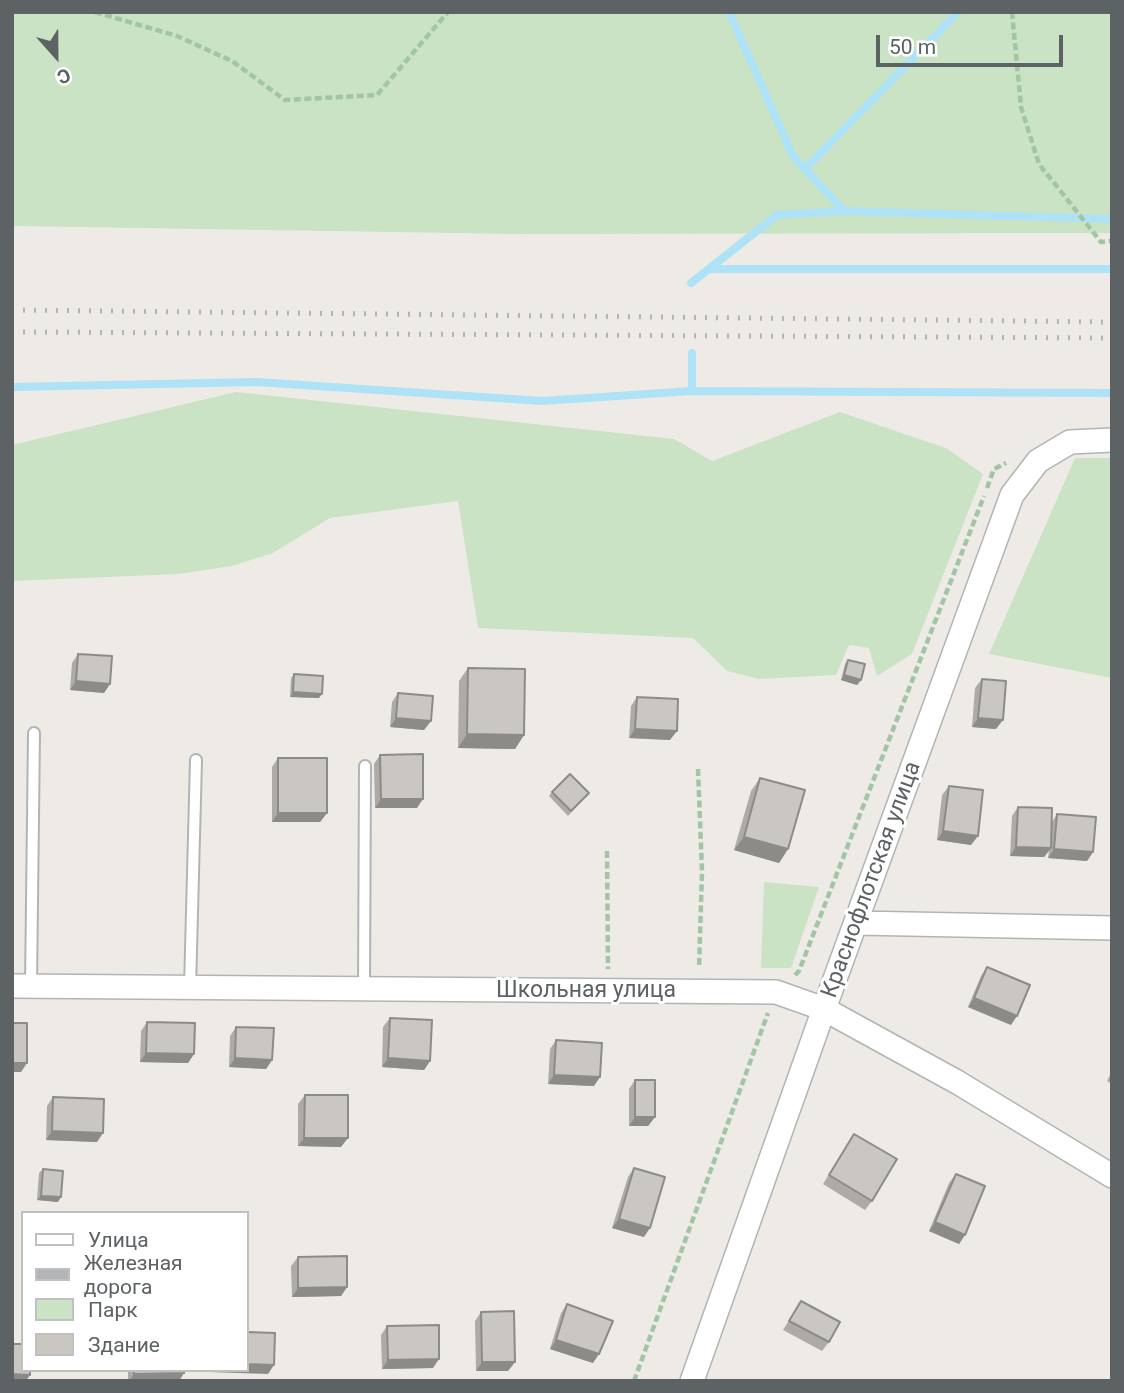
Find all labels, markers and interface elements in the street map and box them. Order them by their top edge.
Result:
north arrow [21,21,91,91]
scale bar [879,21,1066,65]
text: 50 m [889,35,936,59]
text: С [54,63,74,89]
street label: Краснофлотская улица [816,758,928,1002]
street label: Школьная улица [496,977,676,1005]
legend [21,1211,248,1372]
text: Улица [88,1228,149,1252]
text: Железная дорога [84,1251,183,1299]
text: Парк [88,1298,138,1322]
text: Здание [88,1333,160,1357]

